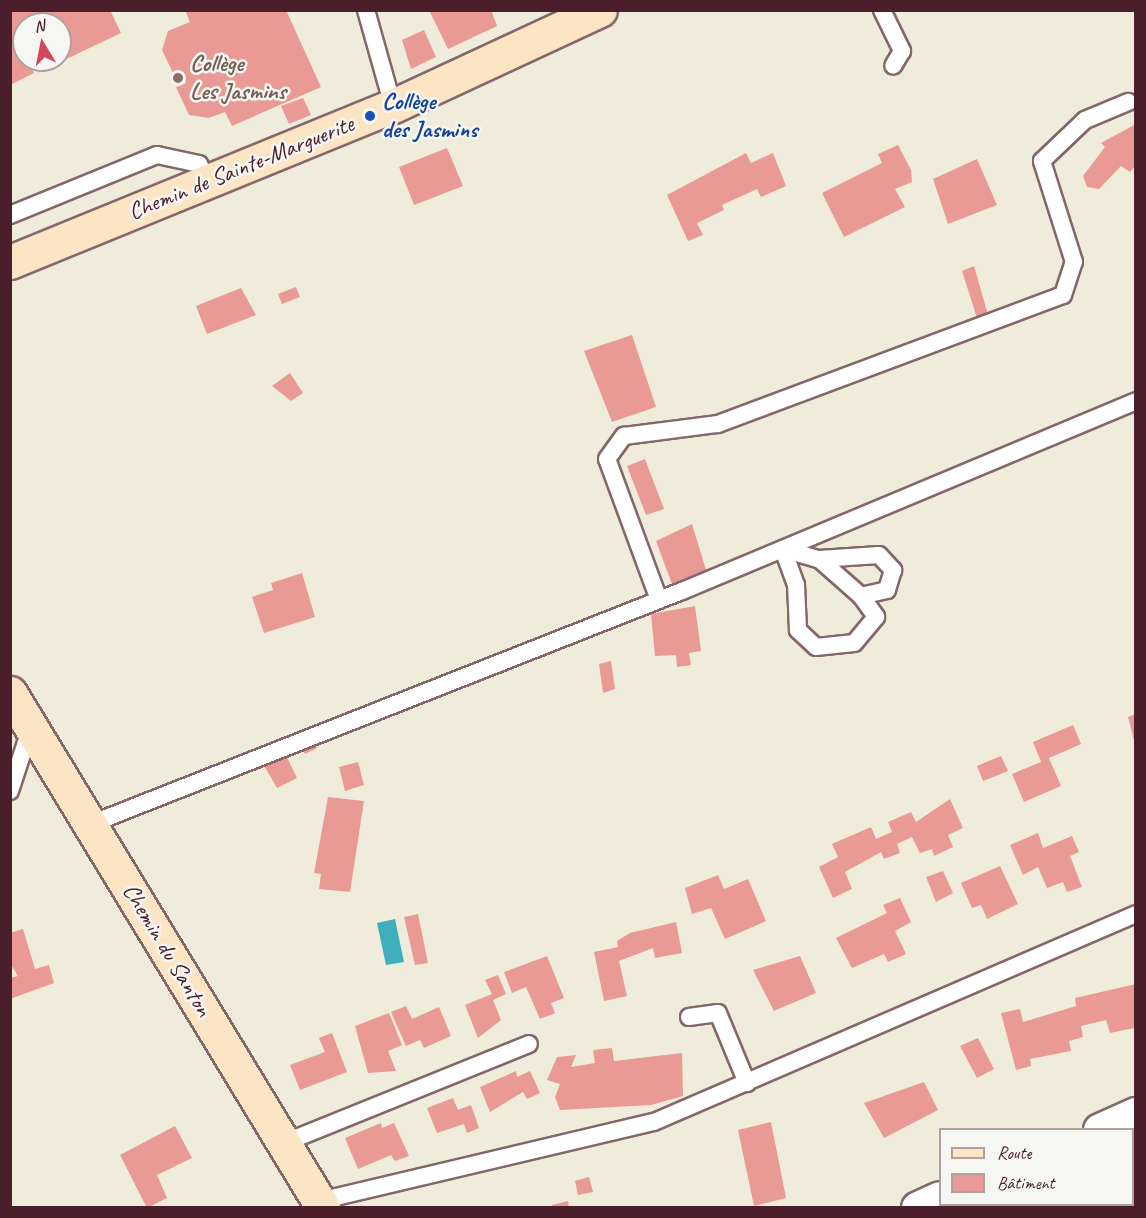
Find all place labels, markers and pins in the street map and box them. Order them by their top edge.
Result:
place label: Collège Les Jasmins [190,50,288,106]
marker: Collège Les Jasmins [171,71,185,85]
place label: Collège des Jasmins [382,88,479,144]
marker: Collège des Jasmins [363,109,377,123]

